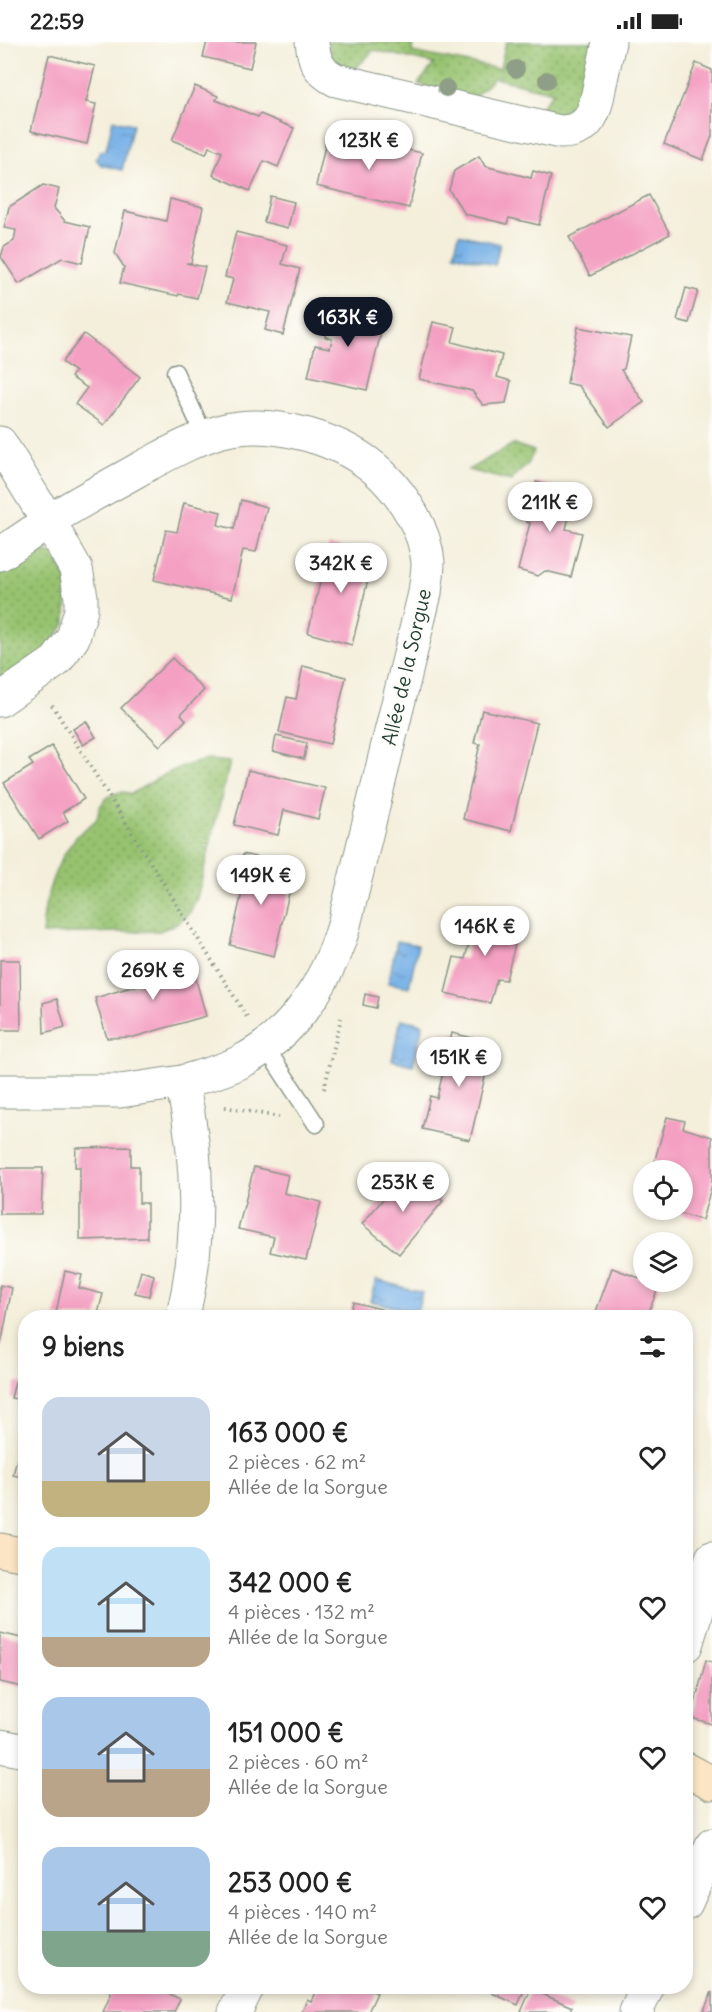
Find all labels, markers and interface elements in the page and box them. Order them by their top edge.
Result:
text: 22:59 [30,7,84,35]
pin: 123K € [320,120,418,171]
text: 123K € [339,127,399,152]
pin: 163K € [299,297,397,348]
text: 163K € [318,304,378,329]
pin: 211K € [501,482,599,533]
text: 211K € [522,489,578,514]
pin: 342K € [292,543,390,594]
text: 342K € [309,550,373,575]
street label: Allée de la Sorgue [376,586,436,748]
pin: 149K € [212,855,310,906]
text: 149K € [231,862,291,887]
pin: 146K € [436,906,534,957]
text: 146K € [454,913,516,938]
pin: 269K € [104,950,202,1001]
text: 269K € [121,957,185,982]
pin: 151K € [410,1037,508,1088]
text: 151K € [430,1044,488,1069]
map controls [633,1160,693,1292]
button: locate [633,1160,693,1220]
pin: 253K € [354,1162,452,1213]
text: 253K € [371,1169,435,1194]
button: layers [633,1232,693,1292]
text: 9 biens [42,1330,124,1363]
icon: filters [636,1330,669,1363]
text: 163 000 € [228,1416,349,1449]
icon: home [90,1421,162,1493]
icon: heart [636,1441,669,1474]
text: 2 pièces · 62 m² [228,1449,366,1474]
text: Allée de la Sorgue [228,1474,388,1499]
text: 342 000 € [228,1566,352,1599]
icon: home [90,1571,162,1643]
icon: heart [636,1591,669,1624]
text: 4 pièces · 132 m² [228,1599,375,1624]
text: Allée de la Sorgue [228,1624,388,1649]
text: 151 000 € [228,1716,344,1749]
icon: home [90,1721,162,1793]
icon: heart [636,1741,669,1774]
text: 2 pièces · 60 m² [228,1749,369,1774]
text: Allée de la Sorgue [228,1774,388,1799]
text: 253 000 € [228,1866,352,1899]
icon: home [90,1871,162,1943]
icon: heart [636,1891,669,1924]
text: 4 pièces · 140 m² [228,1899,377,1924]
text: Allée de la Sorgue [228,1924,388,1949]

